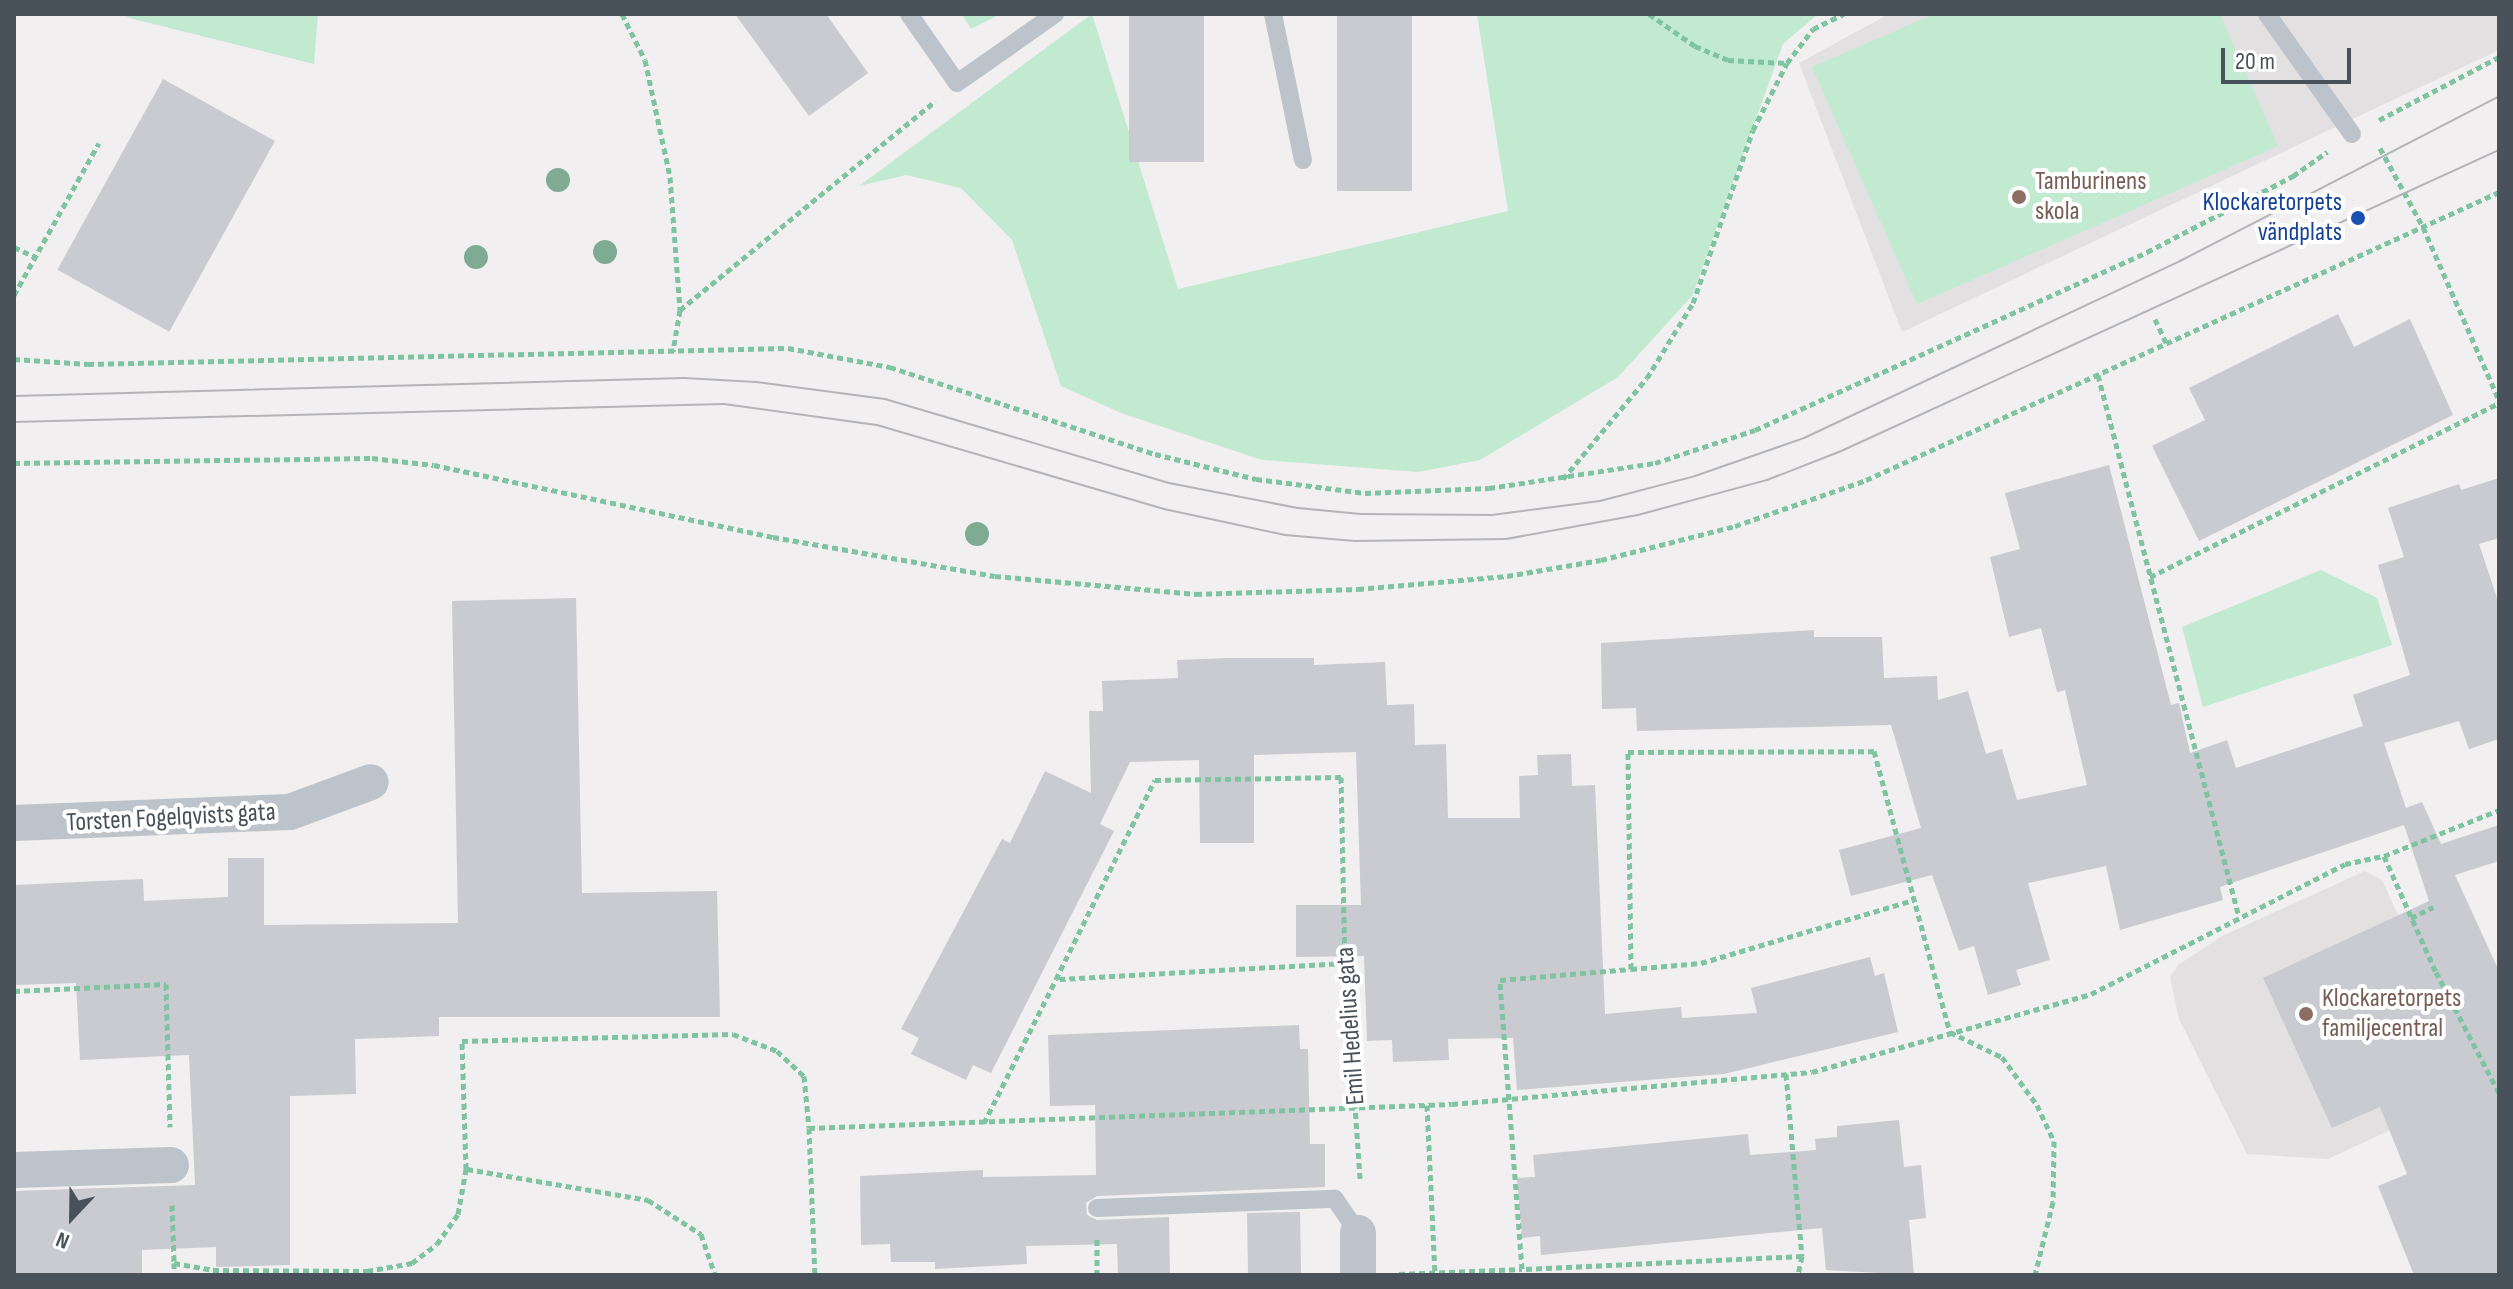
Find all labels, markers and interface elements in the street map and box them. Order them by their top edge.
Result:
scale bar [2225,32,2355,82]
text: 20 m [2235,47,2275,76]
place label: Tamburinens skola [2035,166,2147,228]
place label: Klockaretorpets vändplats [2203,187,2342,248]
marker: Tamburinens skola [2010,188,2028,206]
marker: Klockaretorpets vändplats [2349,209,2367,227]
street label: Torsten Fogelqvists gata [66,797,276,839]
street label: Emil Hedelius gata [1330,946,1372,1106]
place label: Klockaretorpets familjecentral [2322,983,2461,1044]
marker: Klockaretorpets familjecentral [2297,1005,2315,1023]
north arrow [32,1177,112,1257]
text: N [52,1225,73,1254]

